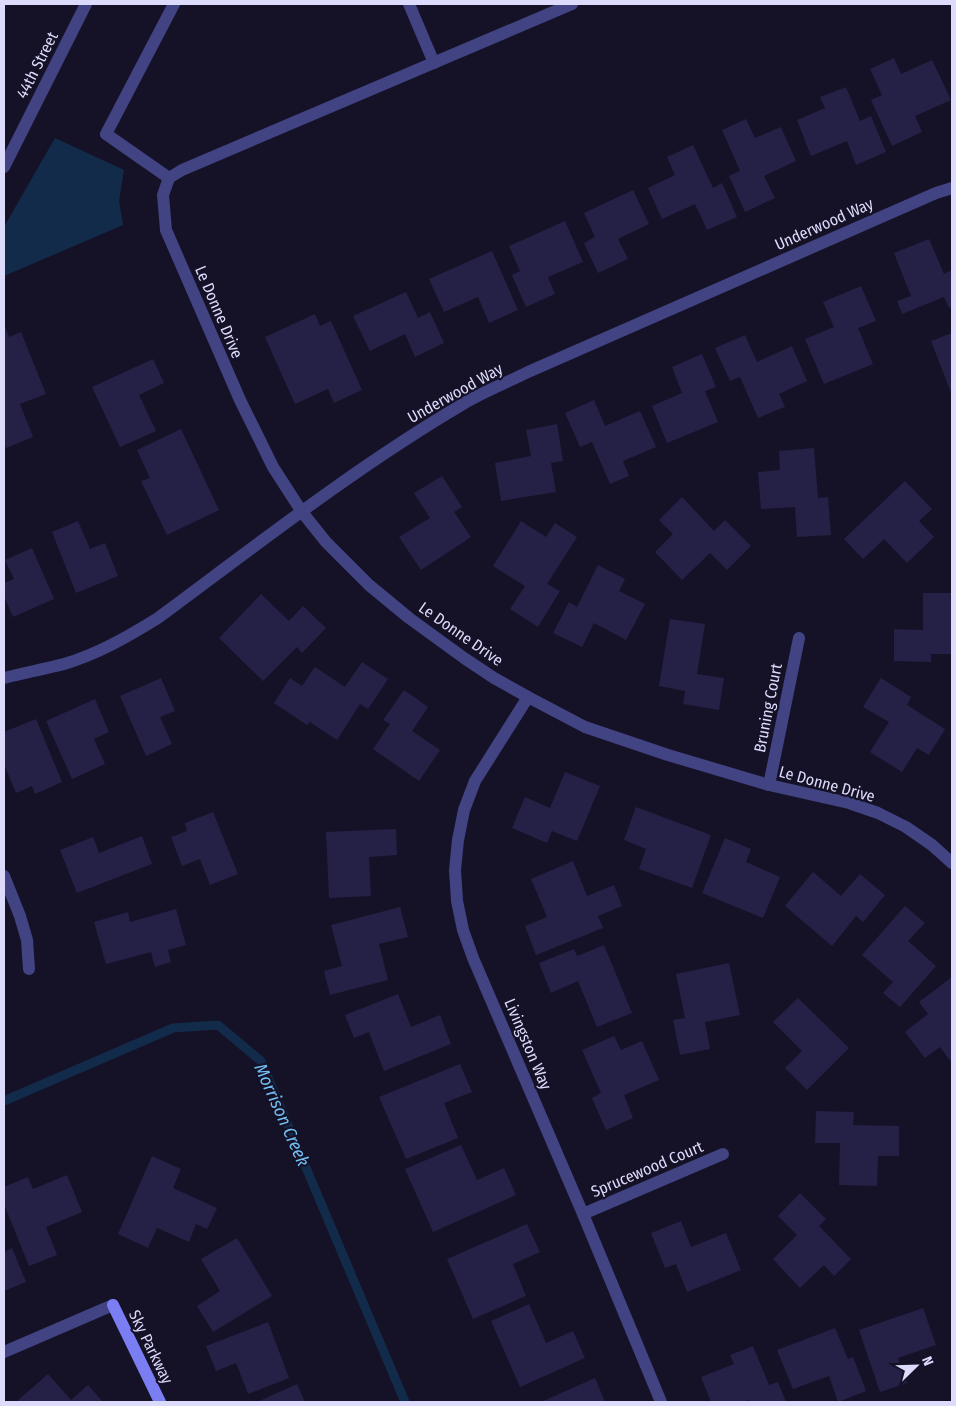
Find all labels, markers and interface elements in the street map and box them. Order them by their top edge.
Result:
street label: 44th Street [12,28,62,102]
street label: Underwood Way [772,193,877,254]
street label: Le Donne Drive [191,263,247,361]
street label: Underwood Way [404,359,507,427]
street label: Le Donne Drive [415,598,507,670]
street label: Bruning Court [750,661,786,754]
street label: Le Donne Drive [777,762,877,806]
street label: Livingston Way [500,996,556,1093]
water label: Morrison Creek [250,1060,314,1170]
street label: Sprucewood Court [588,1137,707,1201]
street label: Sky Parkway [125,1307,177,1388]
north arrow [891,1341,941,1391]
text: N [918,1354,937,1368]

